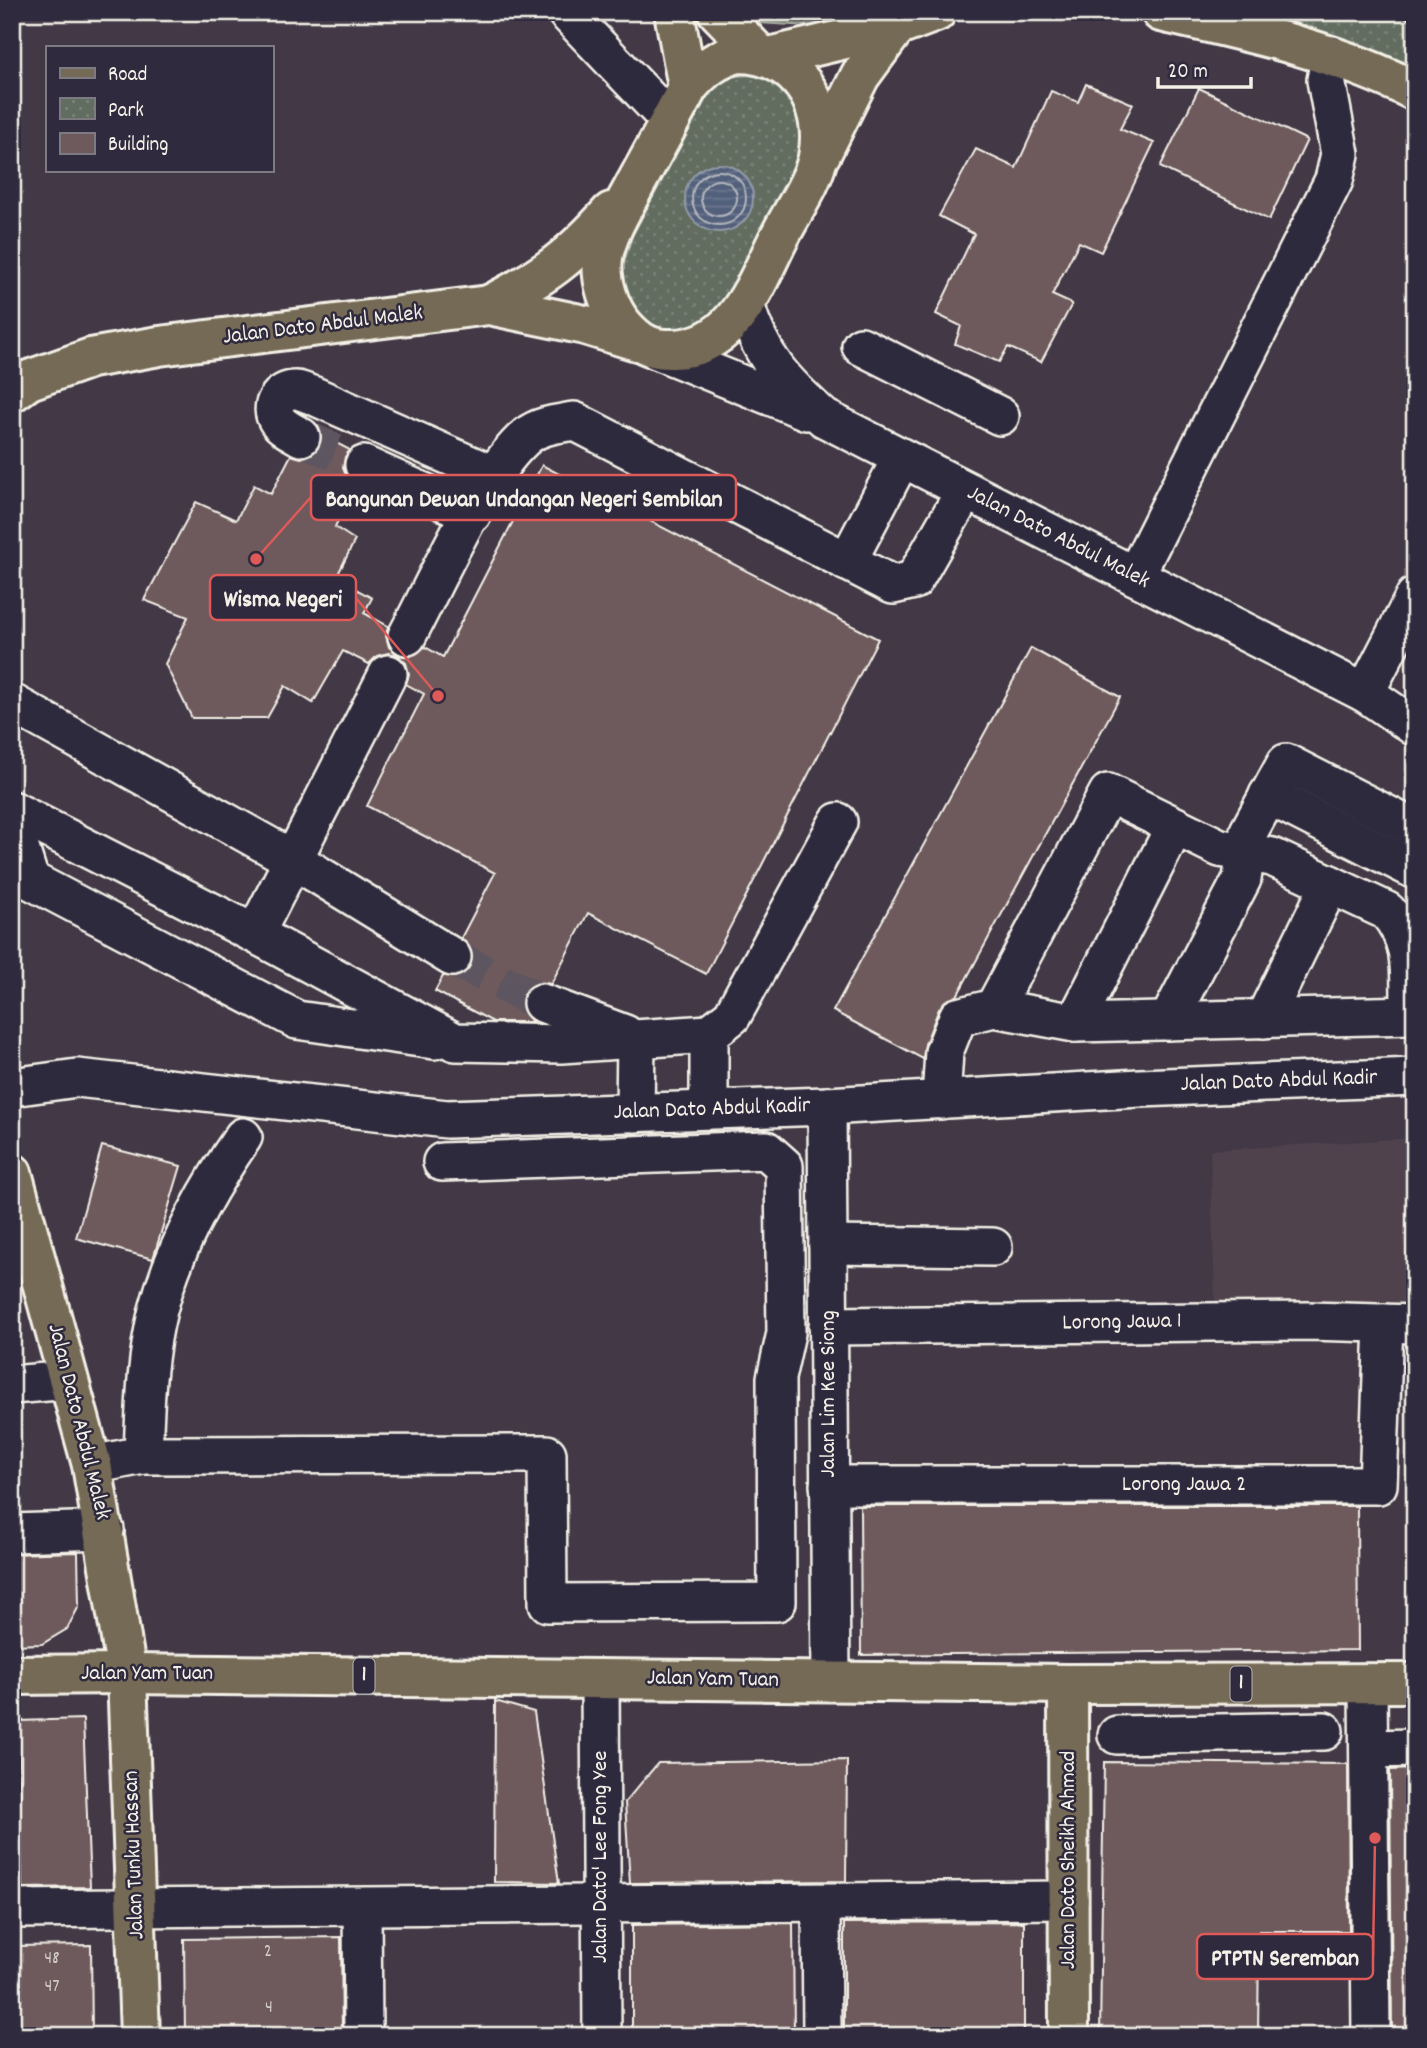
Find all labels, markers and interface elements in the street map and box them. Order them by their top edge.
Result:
legend [46,46,273,172]
scale bar [1158,46,1250,90]
text: 20 m [1168,58,1208,88]
text: Road [108,61,147,91]
text: Park [108,97,144,127]
text: Building [108,131,168,161]
street label: Jalan Dato Abdul Malek [221,297,425,355]
callout: Bangunan Dewan Undangan Negeri Sembilan [311,475,736,520]
street label: Jalan Dato Abdul Malek [961,478,1155,598]
text: Bangunan Dewan Undangan Negeri Sembilan [325,484,723,518]
callout: Wisma Negeri [210,575,356,620]
text: Wisma Negeri [224,584,343,618]
street label: Jalan Dato Abdul Kadir [1180,1062,1378,1102]
street label: Jalan Dato Abdul Kadir [613,1090,811,1130]
street label: Lorong Jawa 1 [1062,1305,1182,1341]
street label: Jalan Lim Kee Siong [813,1310,846,1478]
street label: Jalan Dato Abdul Malek [38,1320,118,1524]
street label: Lorong Jawa 2 [1122,1469,1246,1502]
street label: Jalan Yam Tuan [81,1658,213,1691]
road number: 1 [354,1658,374,1694]
street label: Jalan Yam Tuan [647,1662,779,1698]
road number: 1 [1230,1666,1252,1702]
street label: Jalan Dato' Lee Fong Yee [585,1751,618,1963]
street label: Jalan Dato Sheikh Ahmad [1053,1751,1086,1969]
street label: Jalan Tunku Hassan [116,1770,154,1940]
callout: PTPTN Seremban [1197,1934,1373,1979]
house number: 2 [264,1939,272,1966]
text: PTPTN Seremban [1211,1943,1359,1977]
house number: 48 [44,1946,60,1973]
house number: 47 [44,1974,60,2001]
house number: 4 [265,1995,273,2022]

